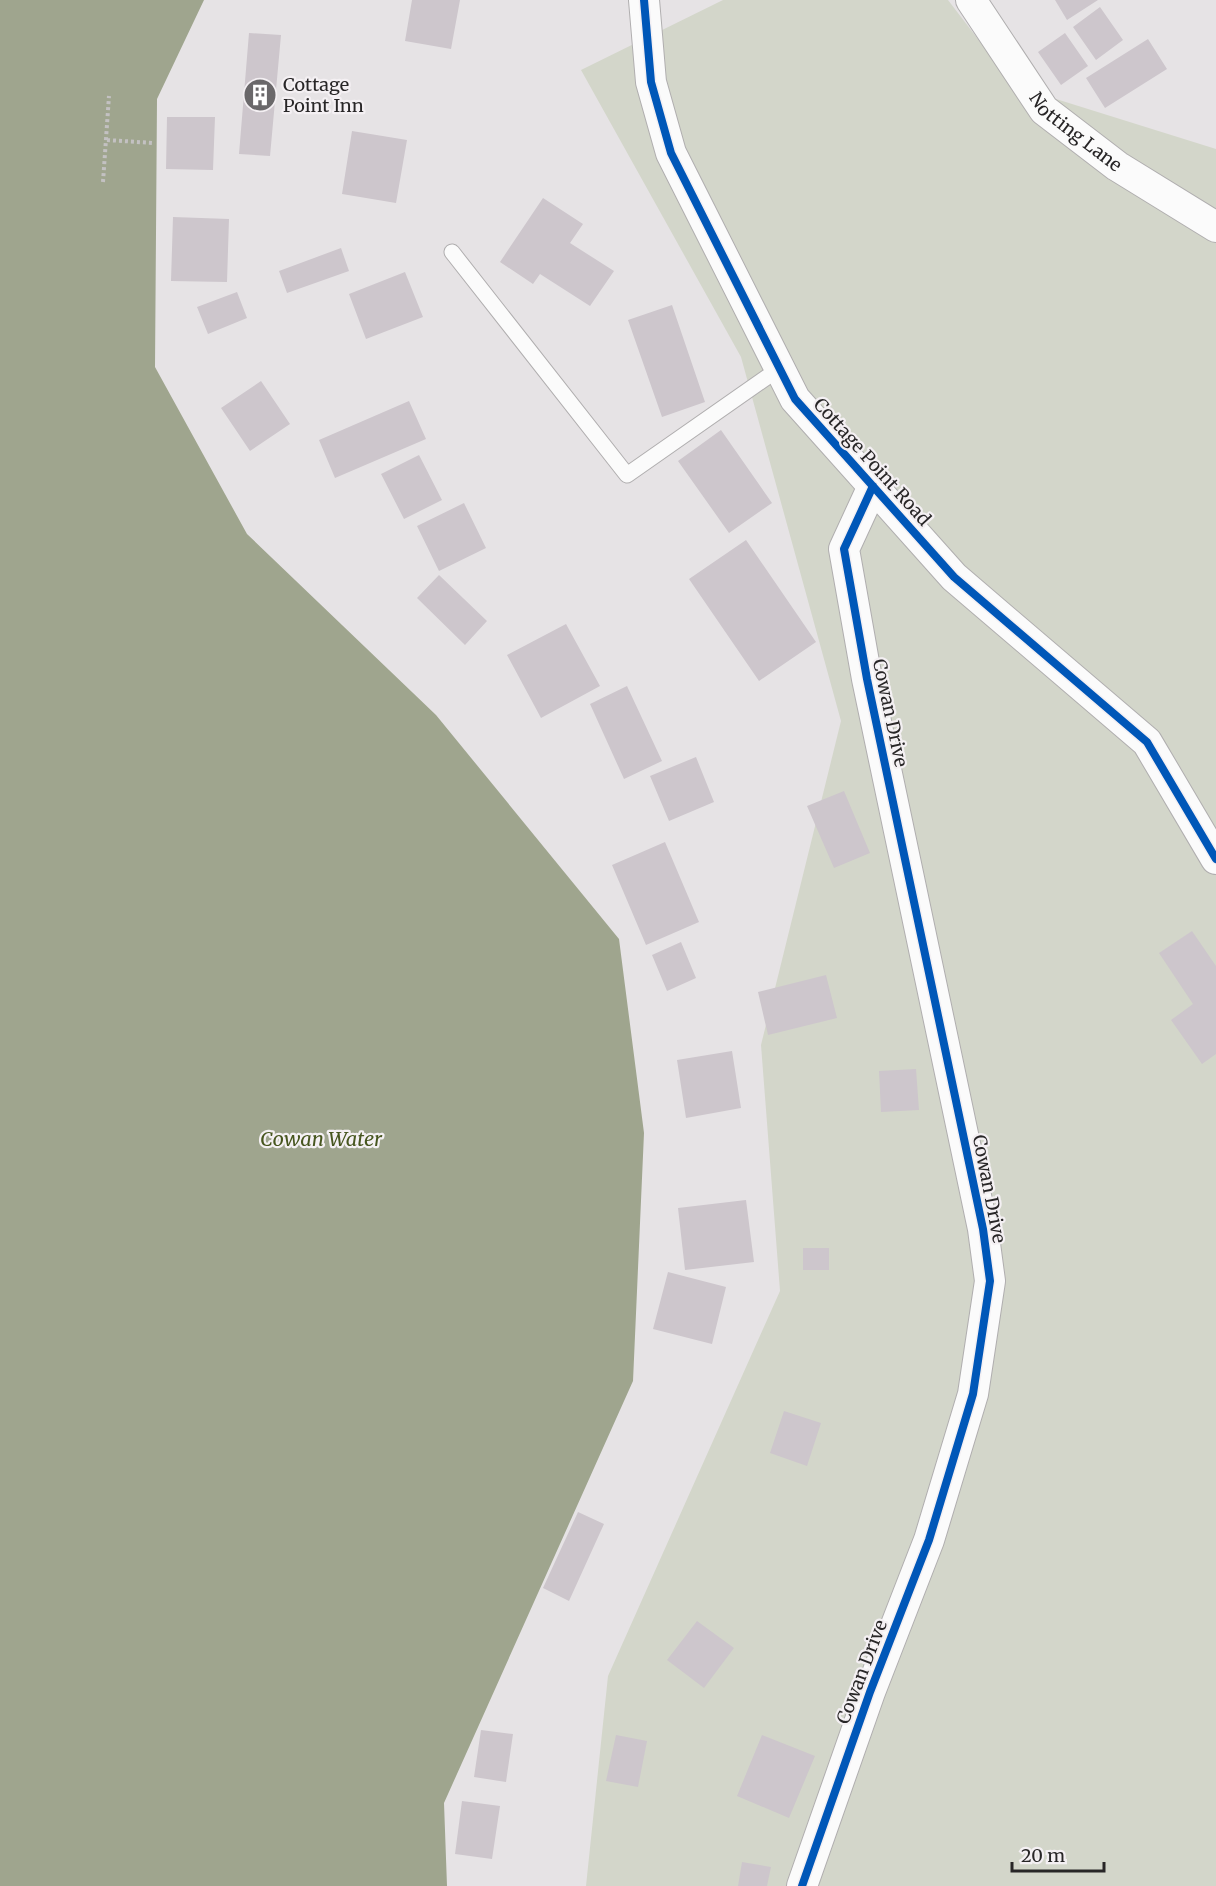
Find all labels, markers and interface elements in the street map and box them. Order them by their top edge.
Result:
place label: Cottage Point Inn [283,73,364,117]
building icon: Cottage Point Inn [242,77,278,113]
street label: Notting Lane [1024,87,1127,177]
street label: Cottage Point Road [809,393,936,531]
street label: Cowan Drive [868,657,913,769]
water label: Cowan Water [260,1126,383,1151]
street label: Cowan Drive [968,1133,1011,1245]
street label: Cowan Drive [831,1616,892,1727]
scale bar [1012,1835,1104,1873]
text: 20 m [1021,1844,1065,1867]

